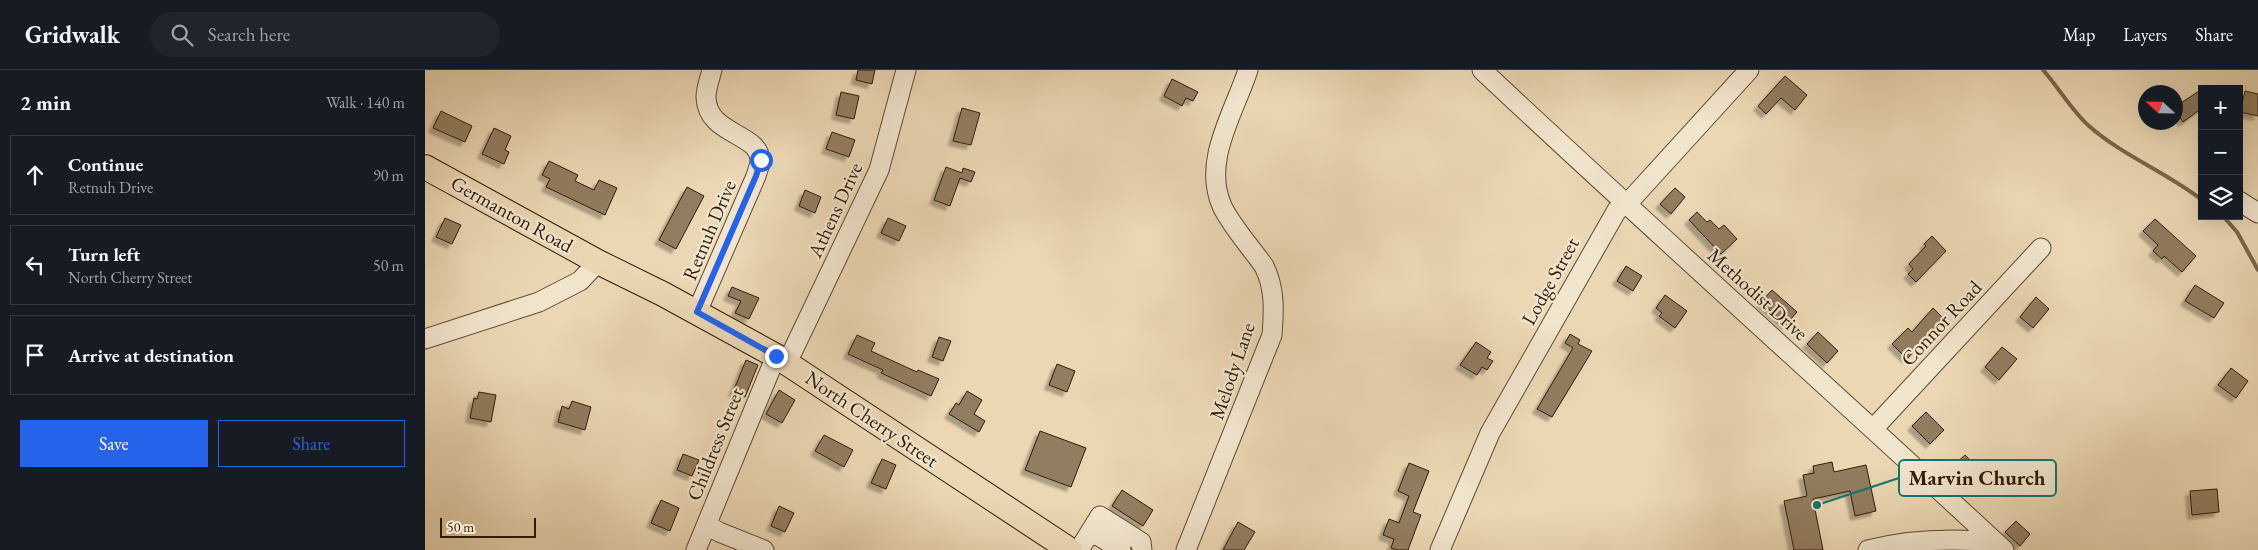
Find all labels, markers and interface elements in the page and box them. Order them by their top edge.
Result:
search box [150,12,500,57]
text: Gridwalk [25,19,120,50]
icon: search [168,21,196,49]
text: Search here [208,22,290,47]
text: Map [2063,23,2095,46]
text: Layers [2123,23,2167,46]
text: Share [2195,23,2233,46]
north arrow [2138,85,2183,130]
map controls [2198,85,2243,220]
button: + [2198,85,2243,130]
text: 2 min [20,89,71,116]
text: Walk · 140 m [326,92,405,113]
button: − [2198,130,2243,175]
route start [750,149,773,172]
text: Continue [68,152,143,177]
street label: Athens Drive [801,158,868,263]
icon: ahead [21,161,49,189]
text: 90 m [373,165,404,186]
street label: Germanton Road [446,170,578,259]
button: layers [2198,175,2243,220]
street label: Retnuh Drive [676,176,742,284]
text: Retnuh Drive [68,177,153,198]
street label: Lodge Street [1515,232,1585,329]
text: Turn left [68,242,140,267]
street label: Methodist Drive [1702,242,1814,346]
icon: left [21,251,49,279]
text: 50 m [373,255,404,276]
text: North Cherry Street [68,267,192,288]
street label: Connor Road [1895,274,1988,371]
street label: Melody Lane [1203,319,1261,423]
icon: arrive [21,341,49,369]
text: Arrive at destination [68,343,234,368]
route end [765,345,788,368]
street label: North Cherry Street [800,365,944,474]
street label: Childress Street [681,383,750,504]
button: Save [20,420,208,467]
button: Share [218,420,405,467]
callout: Marvin Church [1899,460,2056,496]
text: Marvin Church [1909,464,2046,491]
scale bar [440,515,536,538]
text: 50 m [447,518,474,536]

